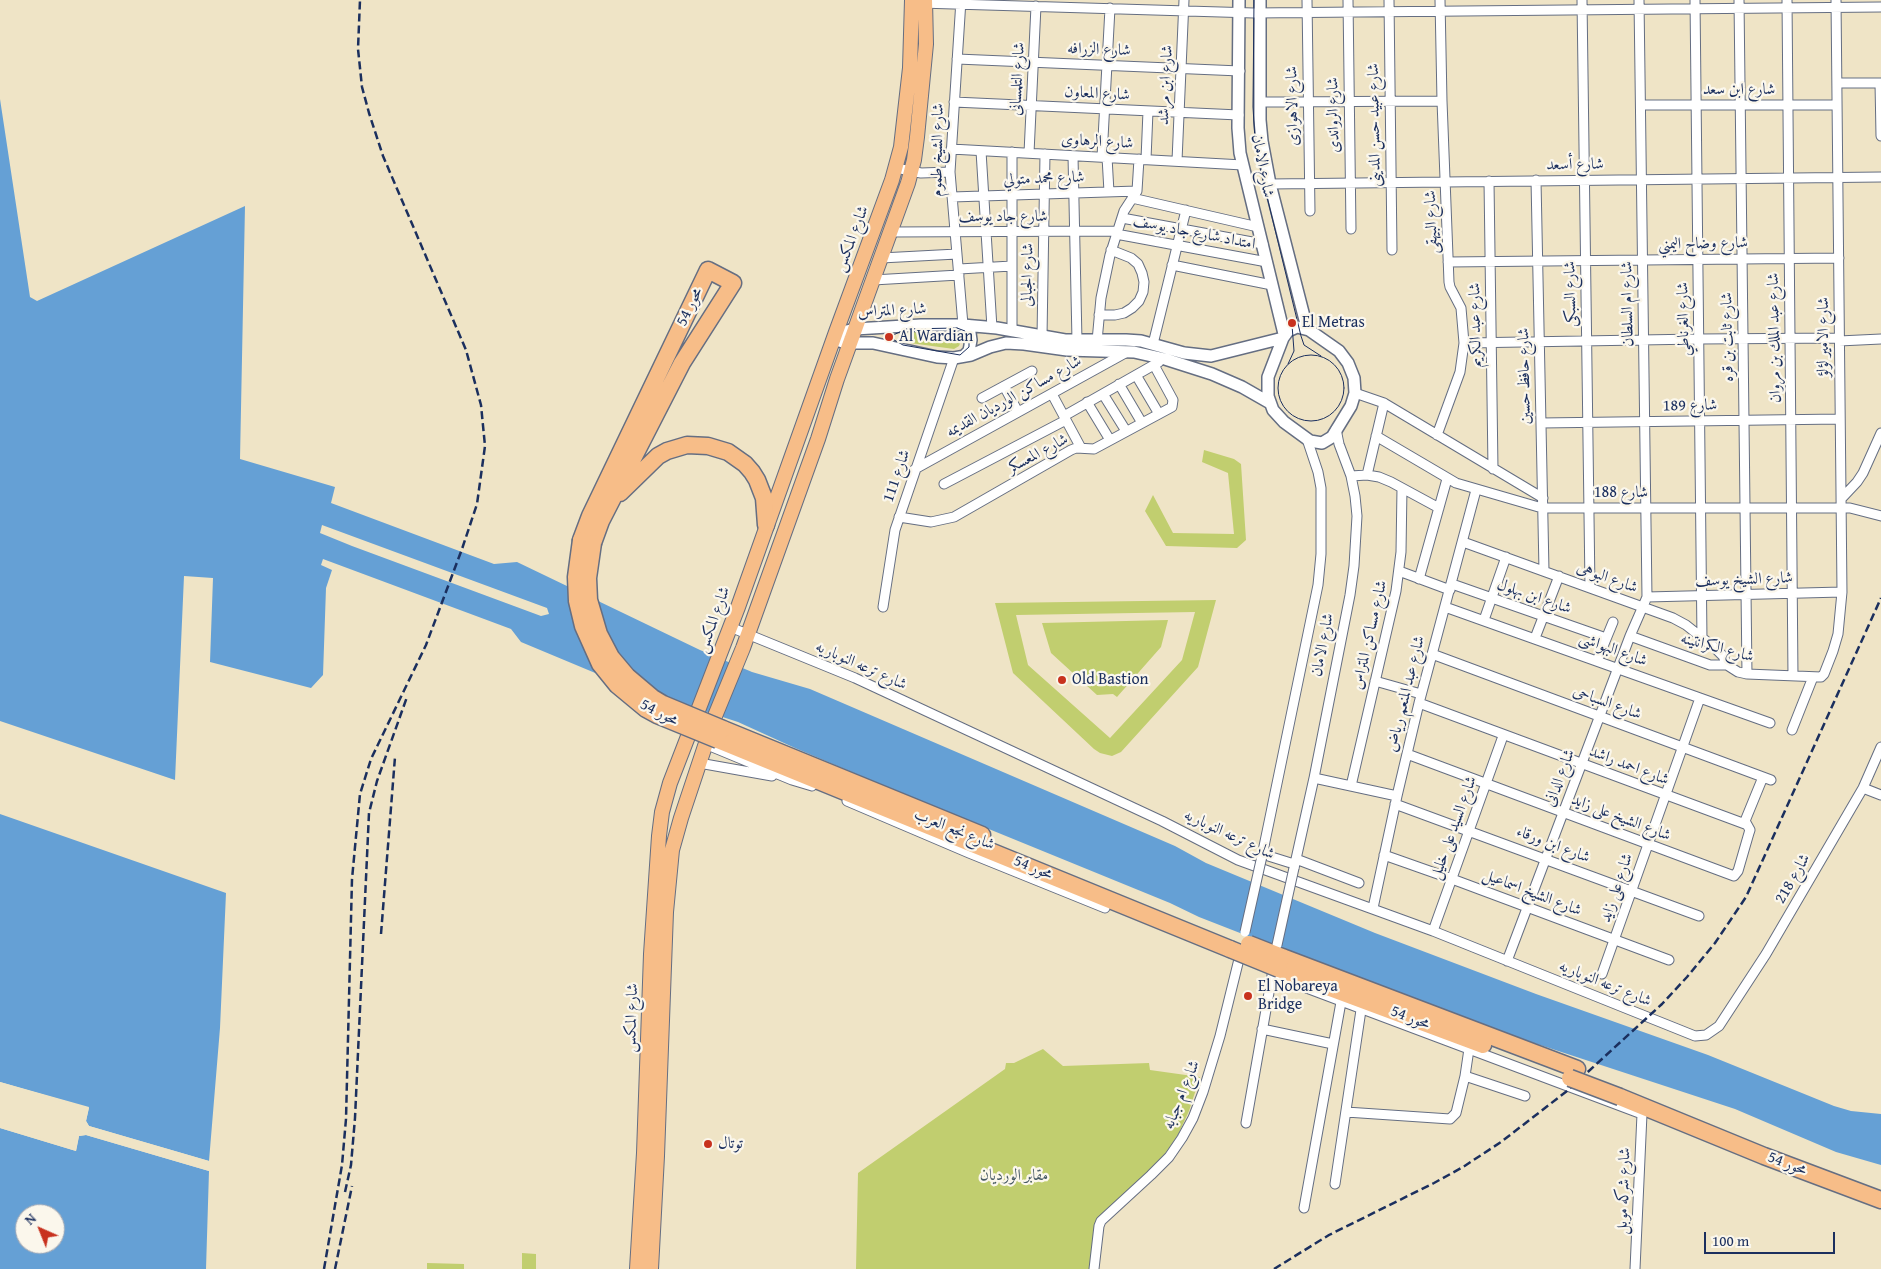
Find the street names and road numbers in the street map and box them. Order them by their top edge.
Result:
street label: شارع الزرافه [1067,39,1131,61]
street label: شارع التلمسانى [1006,42,1030,116]
street label: شارع ابن مرشد [1154,45,1178,125]
street label: شارع عبيد حسن المدينى [1364,63,1386,187]
street label: شارع الاهوازى [1283,66,1303,146]
street label: شارع الرواندى [1324,77,1344,153]
street label: شارع ابن سعد [1703,80,1775,100]
street label: شارع المعاون [1064,83,1130,105]
street label: شارع الشيخ طموم [928,103,948,197]
street label: شارع الرهاوى [1060,131,1134,153]
street label: شارع الامان [1246,133,1278,199]
street label: شارع أسعد [1546,155,1604,175]
street label: شارع محمد متولي [1003,168,1085,190]
street label: شارع البيهقى [1421,190,1443,254]
street label: شارع المكس [831,203,873,275]
street label: شارع جاد يوسف [958,207,1048,227]
street label: امتداد شارع جاد يوسف [1131,212,1257,254]
street label: شارع وضاح اليمني [1658,234,1748,254]
street label: شارع الجبالى [1018,243,1038,307]
street label: شارع السبكى [1561,261,1581,327]
street label: شارع ام السلطان [1618,261,1638,347]
street label: شارع عبد الملك بن مروان [1764,273,1786,403]
street label: شارع الغرناطي [1674,282,1694,356]
street label: شارع عبد الكريم [1466,283,1486,367]
street label: محور 54 [672,285,708,329]
street label: شارع ثابت بن قره [1718,292,1738,382]
street label: شارع الامير لؤلؤ [1814,297,1834,377]
street label: شارع المتراس [857,300,927,322]
street label: شارع حافظ حسين [1515,328,1535,424]
street label: شارع مساكن الورديان القديمه [943,352,1085,442]
street label: شارع 189 [1663,396,1717,416]
street label: شارع المعسكر [1004,430,1072,478]
street label: شارع 111 [879,447,915,505]
street label: شارع 188 [1594,483,1648,503]
street label: شارع البوهى [1574,558,1640,598]
street label: شارع الشيخ يوسف [1695,569,1793,591]
street label: شارع ابن بهلول [1494,575,1574,619]
street label: شارع مساكن المتراس [1348,579,1392,691]
street label: شارع المكس [693,584,735,656]
street label: شارع الامان [1307,612,1339,678]
street label: شارع البهواشى [1576,629,1650,671]
street label: شارع الكرانتينه [1678,629,1756,667]
street label: شارع عبد المنعم رياض [1382,634,1430,754]
street label: شارع ترعه النوباريه [812,637,910,695]
street label: شارع السباحى [1570,682,1644,724]
street label: محور 54 [637,695,681,731]
street label: شارع احمد راشد [1586,742,1672,790]
street label: شارع الدانى [1540,747,1580,809]
street label: شارع السيد على خليل [1426,773,1482,883]
street label: شارع الشيخ على زايد [1569,790,1673,846]
street label: شارع نجع العرب [911,805,997,855]
street label: شارع ترعه النوباريه [1181,806,1277,864]
street label: شارع ابن ورقاء [1513,822,1593,868]
street label: شارع على زايد [1596,851,1638,925]
street label: شارع 218 [1771,851,1815,907]
street label: محور 54 [1011,852,1055,884]
street label: شارع الشيخ اسماعيل [1480,865,1584,921]
street label: شارع ترعه النوباريه [1556,957,1654,1011]
street label: شارع المكس [621,983,643,1053]
street label: محور 54 [1388,1002,1432,1034]
street label: شارع ام جبابه [1159,1058,1205,1132]
street label: شارع شركه موبل [1613,1147,1635,1235]
street label: محور 54 [1765,1148,1809,1180]

